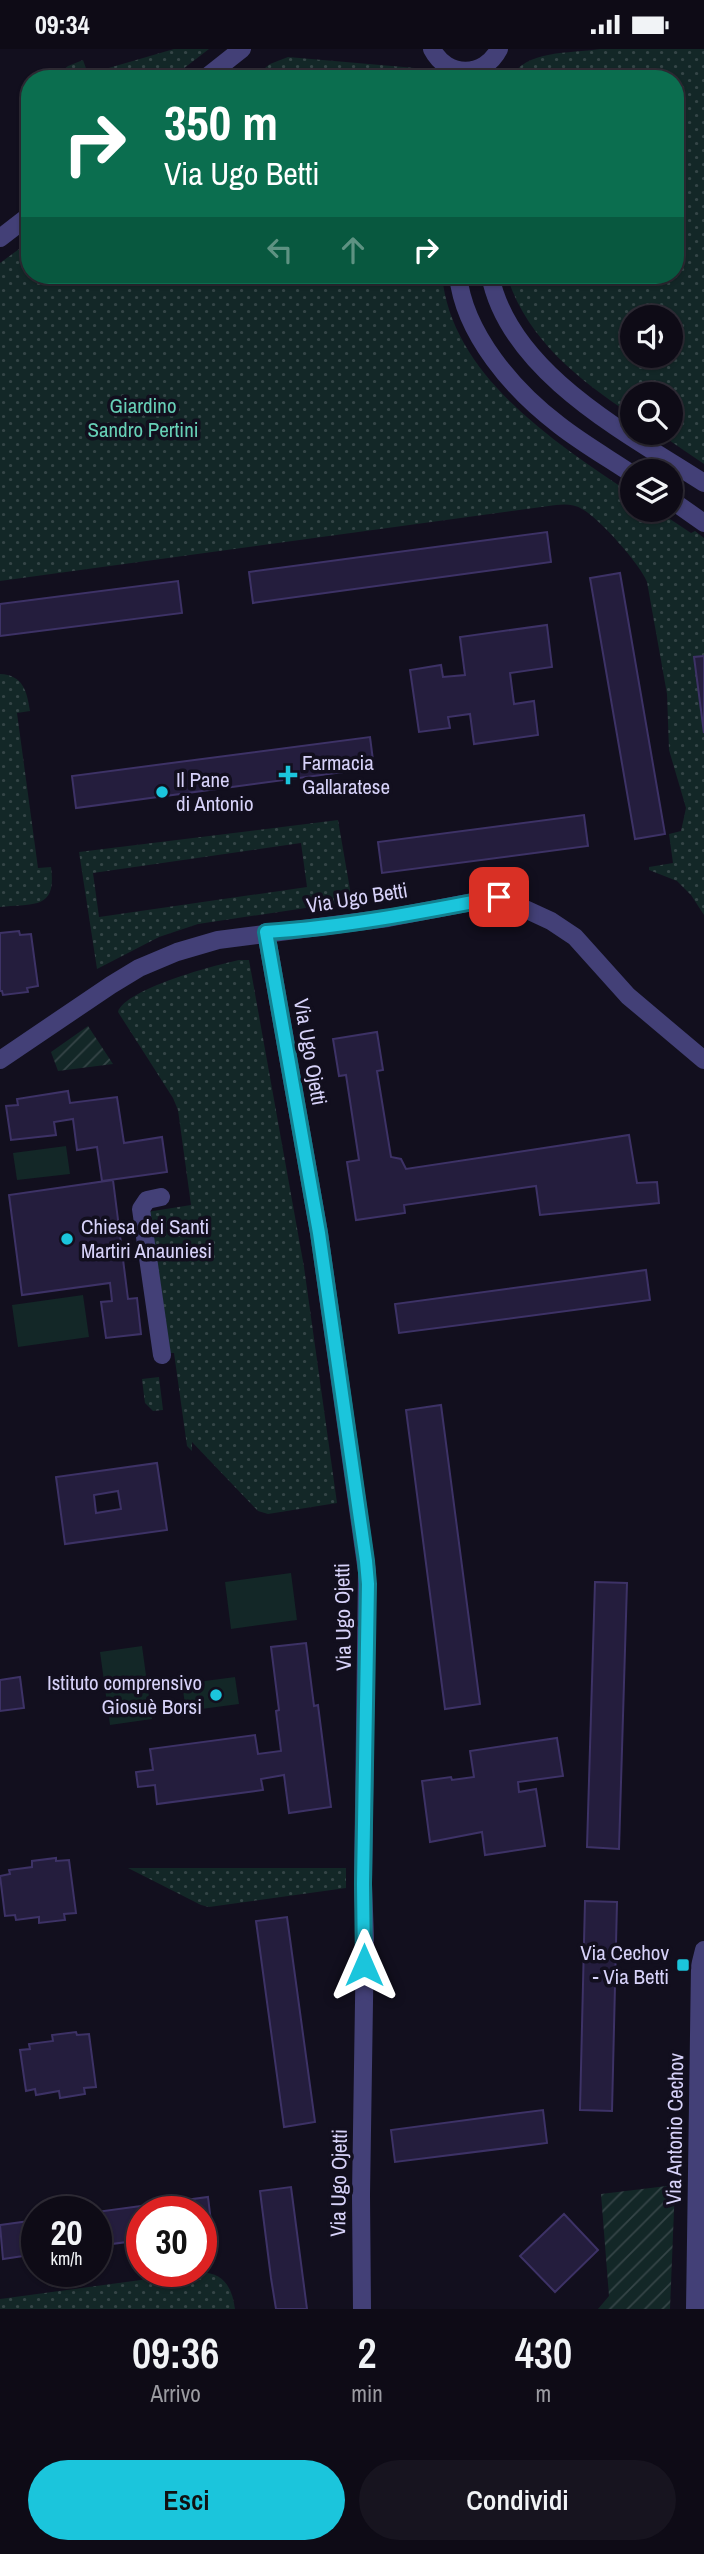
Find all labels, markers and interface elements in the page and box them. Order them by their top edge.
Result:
text: 09:34 [35,7,90,42]
text: 350 m [164,89,278,155]
icon: right [49,98,140,189]
text: Via Ugo Betti [164,152,320,195]
icon: left [261,231,299,269]
icon: ahead [334,231,372,269]
icon: right [407,231,445,269]
map controls [620,305,683,522]
button: sound [620,305,683,368]
button: search [620,382,683,445]
park label: Giardino Sandro Pertini [87,391,199,444]
button: layers [620,459,683,522]
place label: Farmacia Gallaratese [302,748,390,801]
place label: Il Pane di Antonio [176,765,254,818]
marker: Farmacia Gallaratese [280,767,296,783]
marker: Il Pane di Antonio [154,784,170,800]
pin [469,867,529,927]
street label: Via Ugo Betti [304,875,410,920]
icon: arrive [480,878,518,916]
street label: Via Ugo Ojetti [287,996,334,1108]
place label: Chiesa dei Santi Martiri Anauniesi [81,1212,212,1265]
marker: Chiesa dei Santi Martiri Anauniesi [59,1231,75,1247]
street label: Via Ugo Ojetti [327,1563,358,1671]
place label: Istituto comprensivo Giosuè Borsi [47,1668,202,1721]
marker: Istituto comprensivo Giosuè Borsi [208,1687,224,1703]
position arrow [327,1928,401,2002]
place label: Via Cechov - Via Betti [580,1938,669,1991]
marker: Via Cechov - Via Betti [675,1957,691,1973]
street label: Via Antonio Cechov [659,2052,690,2205]
street label: Via Ugo Ojetti [323,2129,354,2237]
speed limit sign: 30 [126,2196,217,2287]
text: 20 [51,2209,82,2256]
text: km/h [51,2246,83,2271]
text: 09:36 [132,2325,219,2381]
text: 2 [357,2325,377,2381]
text: 430 [515,2325,572,2381]
text: Arrivo [150,2378,201,2409]
text: min [351,2378,383,2409]
text: m [536,2378,551,2409]
button: Esci [28,2460,345,2540]
button: Condividi [359,2460,676,2540]

